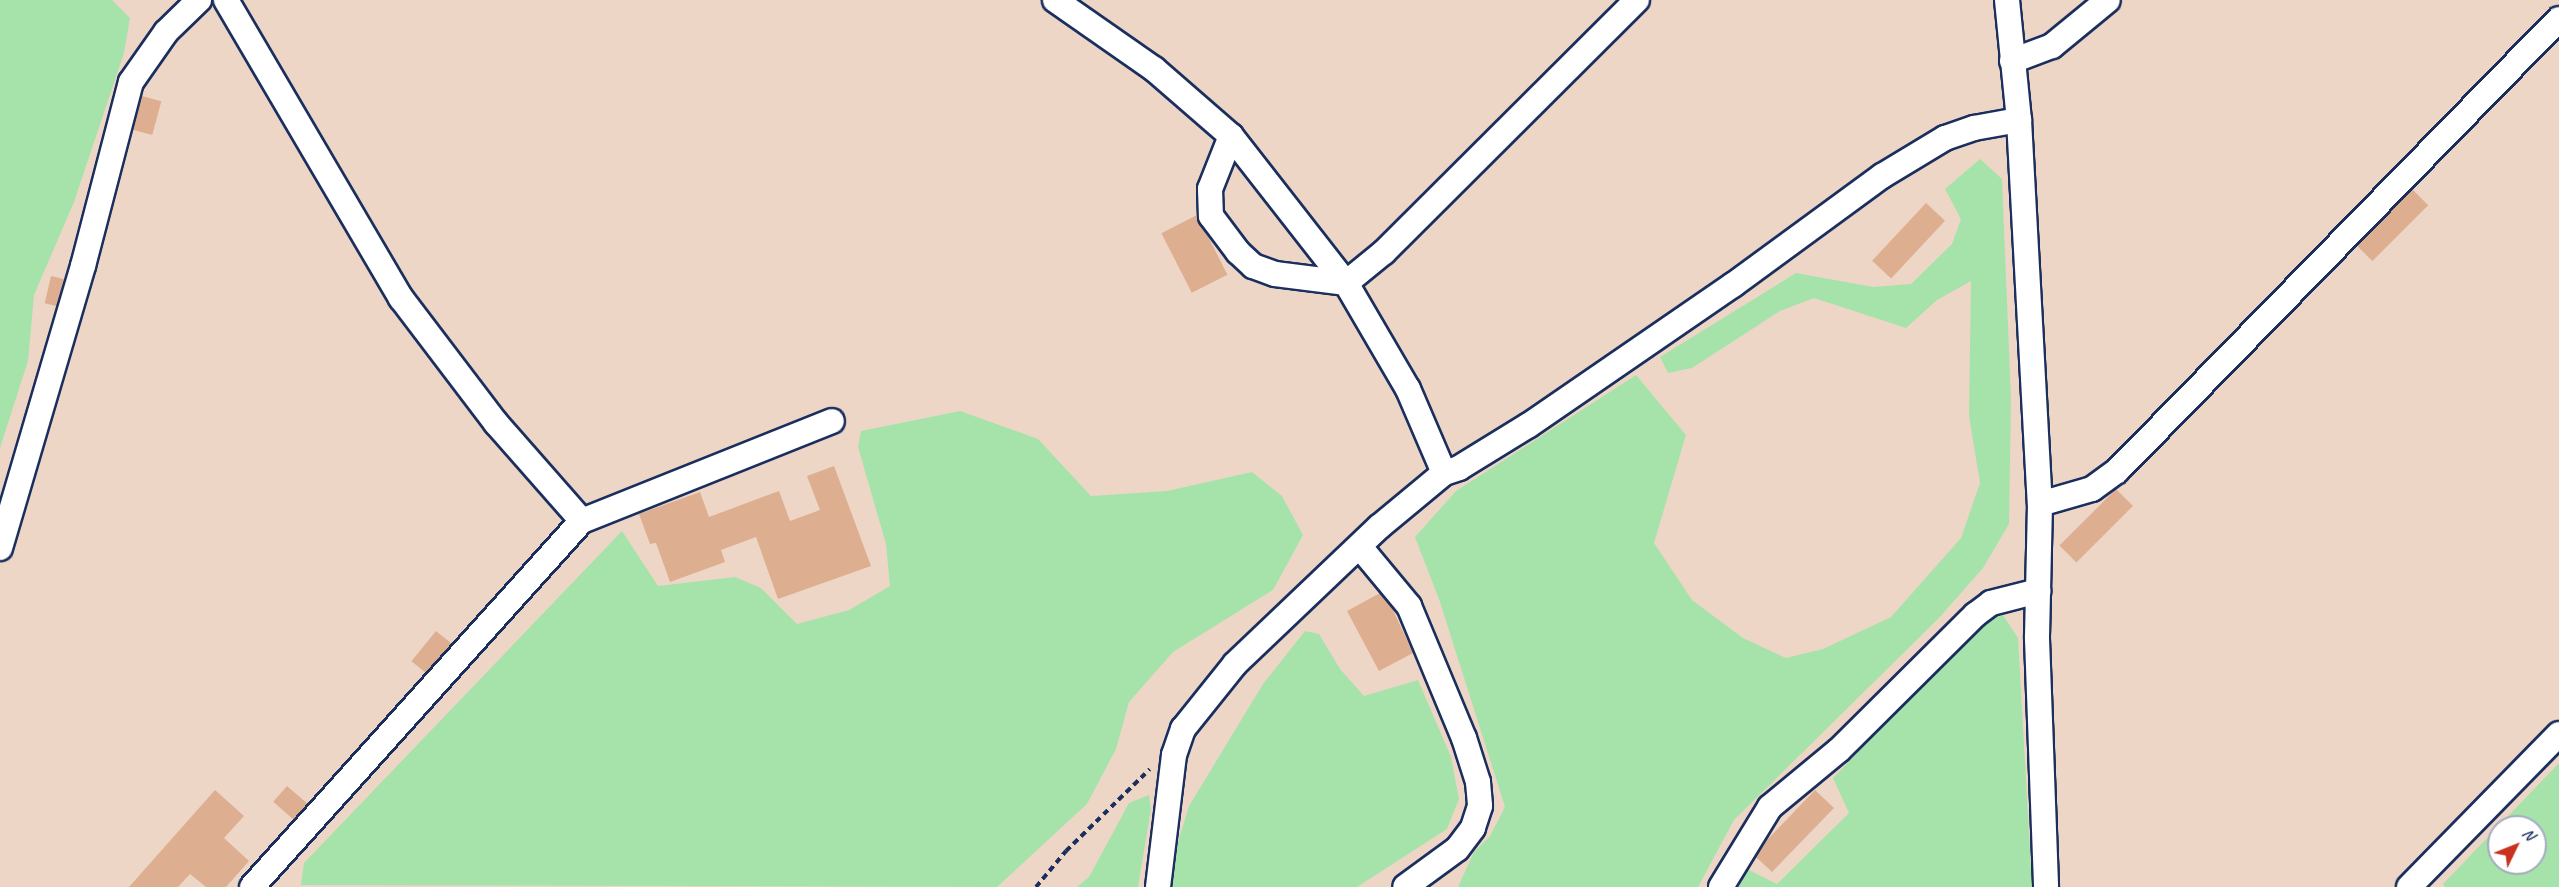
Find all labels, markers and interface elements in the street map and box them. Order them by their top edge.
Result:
north arrow [2487,815,2547,875]
text: N [2518,824,2539,845]

